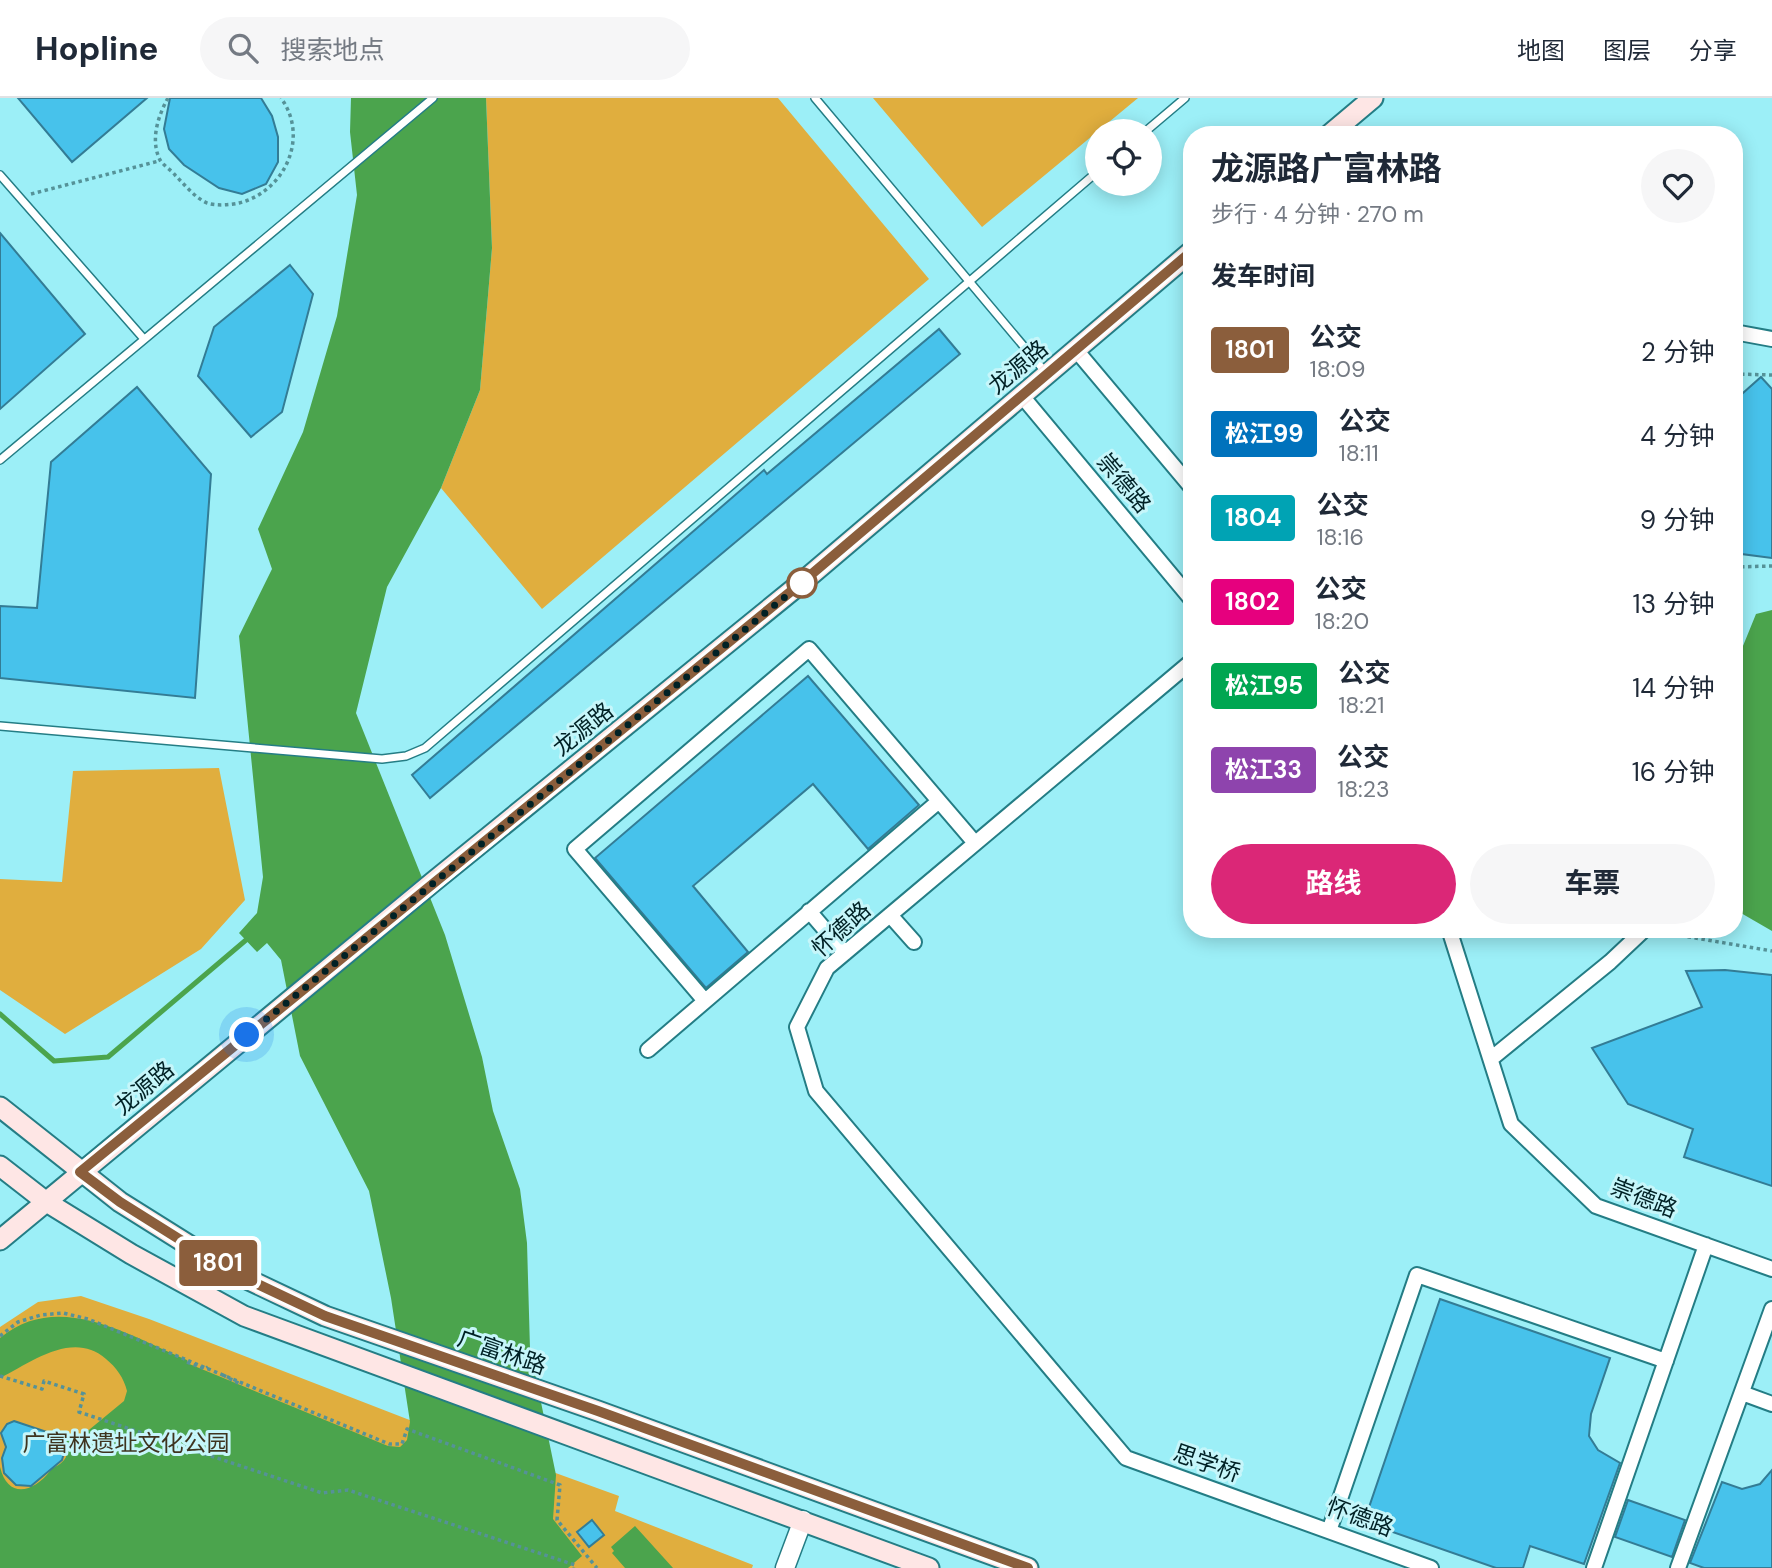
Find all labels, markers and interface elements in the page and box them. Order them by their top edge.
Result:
search box [200,17,690,80]
text: Hopline [35,27,158,70]
icon: search [224,29,262,67]
text: 搜索地点 [280,33,384,67]
text: 地图 [1517,35,1565,66]
text: 图层 [1603,35,1651,66]
text: 分享 [1689,35,1737,66]
map controls [1085,119,1162,196]
button: locate [1085,119,1162,196]
text: 龙源路广富林路 [1211,147,1442,190]
button: heart [1641,149,1715,223]
text: 步行 · 4 分钟 · 270 m [1211,199,1424,229]
text: 发车时间 [1211,259,1315,293]
text: 公交 [1310,320,1362,354]
street label: 龙源路 [982,333,1054,401]
text: 1801 [1225,334,1275,365]
text: 2 分钟 [1641,335,1715,369]
text: 18:09 [1310,354,1366,384]
text: 公交 [1338,404,1391,438]
text: 松江99 [1225,418,1303,449]
text: 4 分钟 [1640,419,1715,453]
text: 18:11 [1338,438,1379,468]
street label: 崇德路 [1090,447,1158,519]
text: 公交 [1316,488,1368,522]
text: 1804 [1225,502,1281,533]
text: 9 分钟 [1640,503,1715,537]
text: 18:16 [1316,522,1364,552]
unlabelled marker [787,568,817,598]
text: 公交 [1315,572,1367,606]
text: 1802 [1225,586,1280,617]
text: 13 分钟 [1633,587,1715,621]
text: 18:20 [1315,606,1369,636]
text: 公交 [1338,656,1390,690]
text: 松江95 [1225,670,1303,701]
text: 14 分钟 [1632,671,1715,705]
text: 18:21 [1338,690,1384,720]
street label: 龙源路 [547,696,619,762]
text: 公交 [1337,740,1389,774]
text: 松江33 [1225,754,1302,785]
text: 16 分钟 [1632,755,1715,789]
text: 18:23 [1337,774,1390,804]
button: 路线 [1211,844,1456,924]
button: 车票 [1470,844,1715,924]
street label: 怀德路 [805,895,877,963]
your location [229,1017,264,1052]
street label: 龙源路 [108,1054,180,1122]
street label: 崇德路 [1606,1172,1682,1224]
line badge: 1801 [169,1240,267,1286]
text: 1801 [193,1247,243,1278]
street label: 广富林路 [454,1323,550,1381]
park label: 广富林遗址文化公园 [23,1428,230,1458]
street label: 思学桥 [1169,1438,1245,1488]
street label: 怀德路 [1322,1491,1398,1543]

